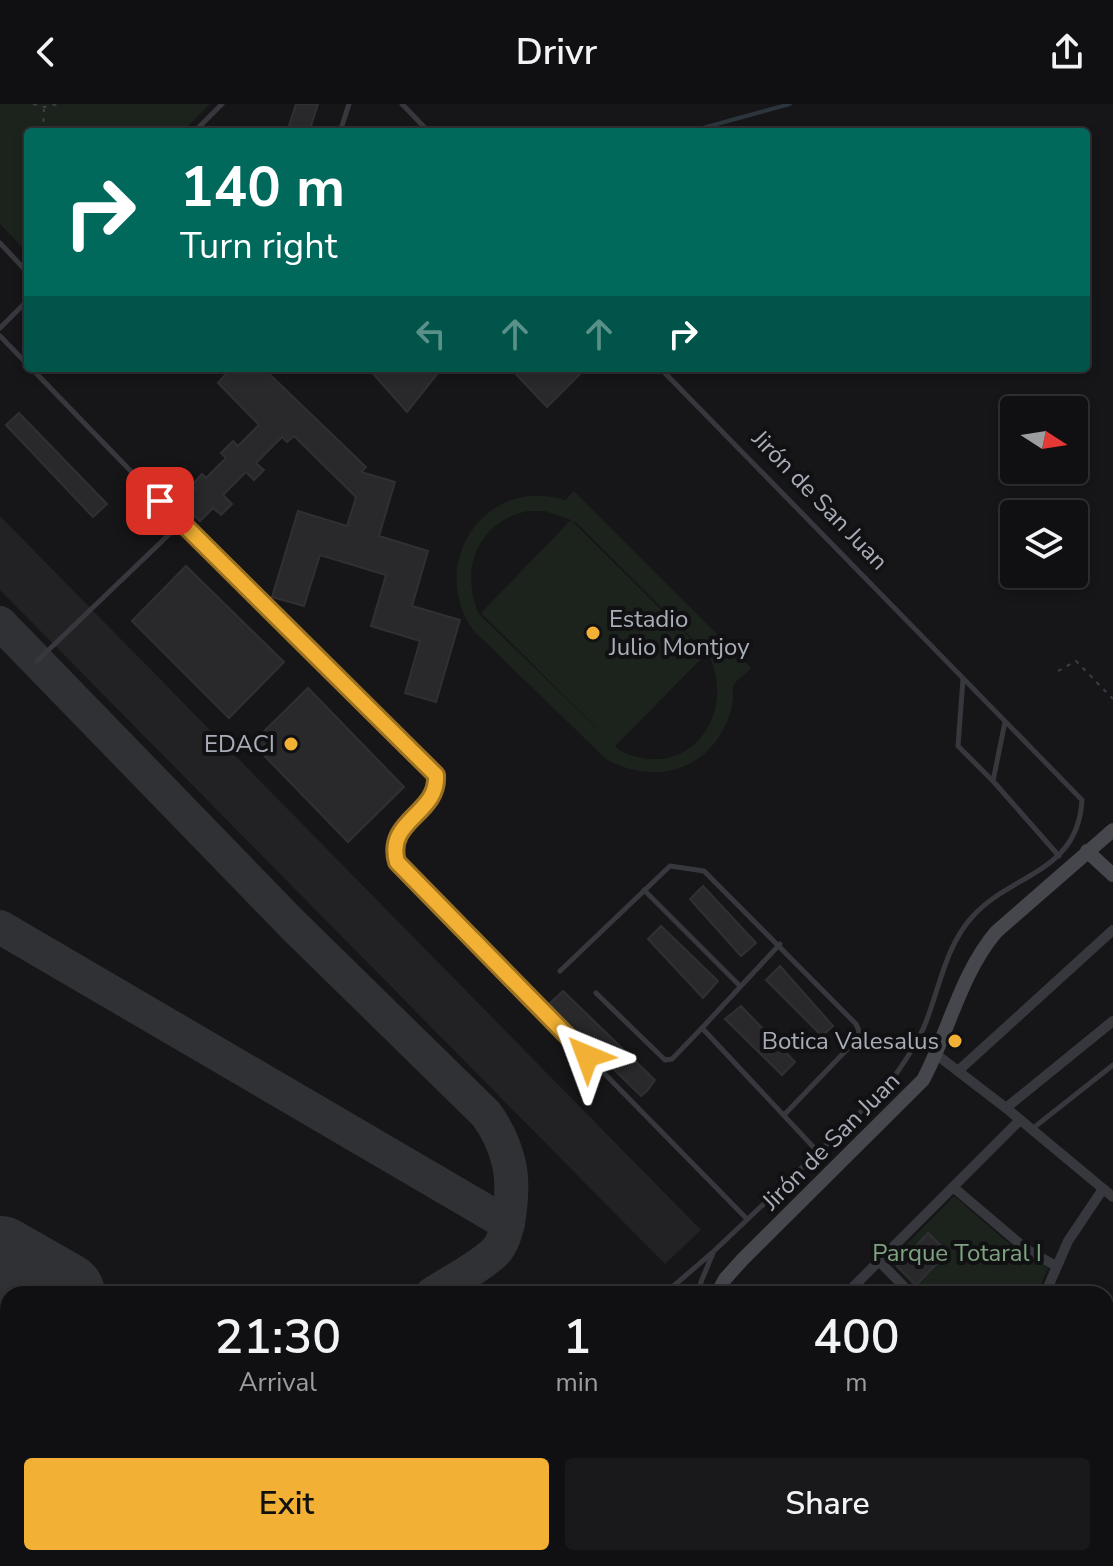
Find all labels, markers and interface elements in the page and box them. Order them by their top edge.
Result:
text: Drivr [516,28,597,77]
icon: back [24,30,68,74]
icon: share [1045,30,1089,74]
text: 140 m [180,149,345,226]
icon: right [48,160,152,264]
text: Turn right [180,222,337,271]
icon: left [409,312,453,356]
icon: ahead [493,312,537,356]
icon: ahead [577,312,621,356]
icon: right [661,312,705,356]
north arrow [1000,396,1088,484]
map controls [1000,396,1088,588]
street label: Jirón de San Juan [744,422,895,577]
pin [126,467,194,535]
icon: arrive [138,479,182,523]
button: layers [1000,500,1088,588]
place label: Estadio Julio Montjoy [608,603,750,663]
marker: Estadio Julio Montjoy [584,624,602,642]
place label: EDACI [204,728,275,760]
marker: EDACI [282,735,300,753]
position arrow [545,1014,629,1098]
place label: Botica Valesalus [762,1025,939,1057]
marker: Botica Valesalus [946,1032,964,1050]
street label: Jirón de San Juan [754,1065,907,1218]
park label: Parque Totaral I [872,1237,1042,1269]
text: 21:30 [214,1304,341,1370]
text: 1 [563,1304,591,1370]
text: 400 [813,1304,900,1370]
text: Arrival [239,1365,317,1400]
text: min [556,1365,599,1400]
text: m [845,1365,867,1400]
button: Exit [24,1458,549,1550]
button: Share [565,1458,1090,1550]

